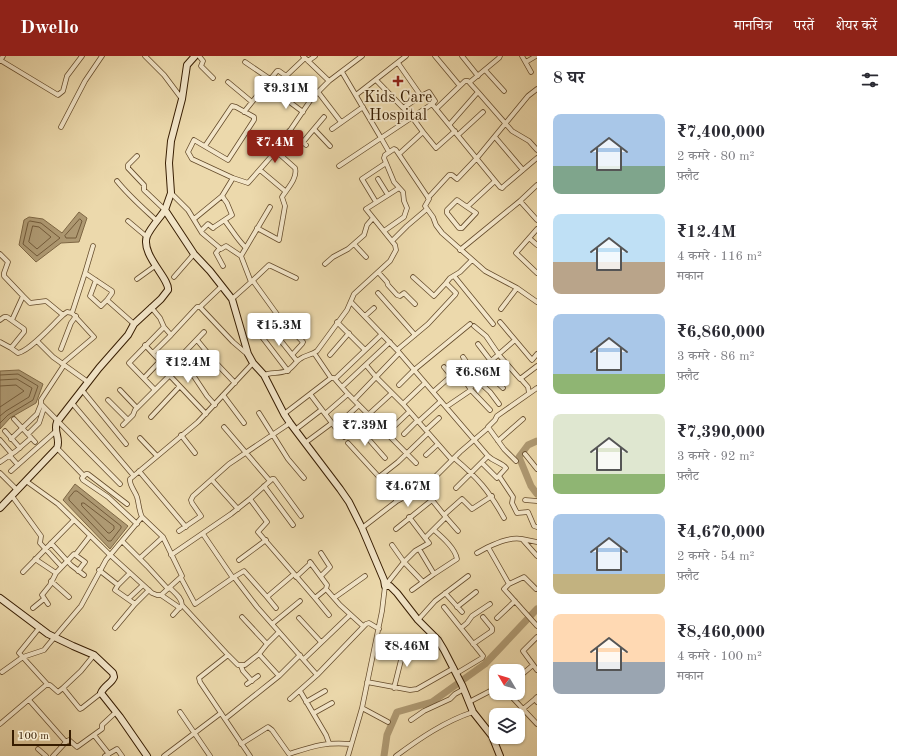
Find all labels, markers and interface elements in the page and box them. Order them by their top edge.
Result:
text: Dwello [20,19,79,38]
text: मानचित्र [734,19,772,33]
text: परतें [794,19,814,33]
text: शेयर करें [836,19,877,33]
icon: filters [859,69,881,91]
text: 8 घर [553,70,585,87]
marker: Kids Care Hospital [392,75,404,87]
pin: ₹9.31M [253,76,319,110]
text: ₹9.31M [263,82,309,95]
place label: Kids Care Hospital [364,90,432,124]
text: ₹7,400,000 [677,124,765,141]
pin: ₹7.4M [247,130,303,164]
icon: home [585,130,633,178]
text: ₹7.4M [256,136,294,149]
text: 2 कमरे · 80 m² [677,150,754,163]
text: फ़्लैट [677,170,699,183]
text: ₹12.4M [677,224,736,241]
icon: home [585,230,633,278]
text: 4 कमरे · 116 m² [677,250,762,263]
text: मकान [677,270,703,283]
pin: ₹15.3M [246,313,312,347]
text: ₹15.3M [256,319,302,332]
text: ₹6,860,000 [677,324,765,341]
icon: home [585,330,633,378]
pin: ₹12.4M [155,350,221,384]
text: 3 कमरे · 86 m² [677,350,754,363]
text: ₹12.4M [165,356,211,369]
pin: ₹6.86M [445,360,511,394]
text: ₹6.86M [455,366,501,379]
text: फ़्लैट [677,370,699,383]
pin: ₹7.39M [332,413,398,447]
text: ₹7.39M [342,419,388,432]
text: ₹7,390,000 [677,424,765,441]
icon: home [585,430,633,478]
text: 3 कमरे · 92 m² [677,450,754,463]
text: फ़्लैट [677,470,699,483]
pin: ₹4.67M [375,474,441,508]
text: ₹4.67M [385,480,431,493]
text: ₹4,670,000 [677,524,765,541]
icon: home [585,530,633,578]
text: 2 कमरे · 54 m² [677,550,754,563]
text: फ़्लैट [677,570,699,583]
text: ₹8,460,000 [677,624,765,641]
icon: home [585,630,633,678]
pin: ₹8.46M [374,634,440,668]
text: ₹8.46M [384,640,430,653]
text: 4 कमरे · 100 m² [677,650,762,663]
north arrow [489,664,525,700]
map controls [489,664,525,744]
text: मकान [677,670,703,683]
button: layers [489,708,525,744]
scale bar [12,728,71,747]
text: 100 m [18,731,49,742]

